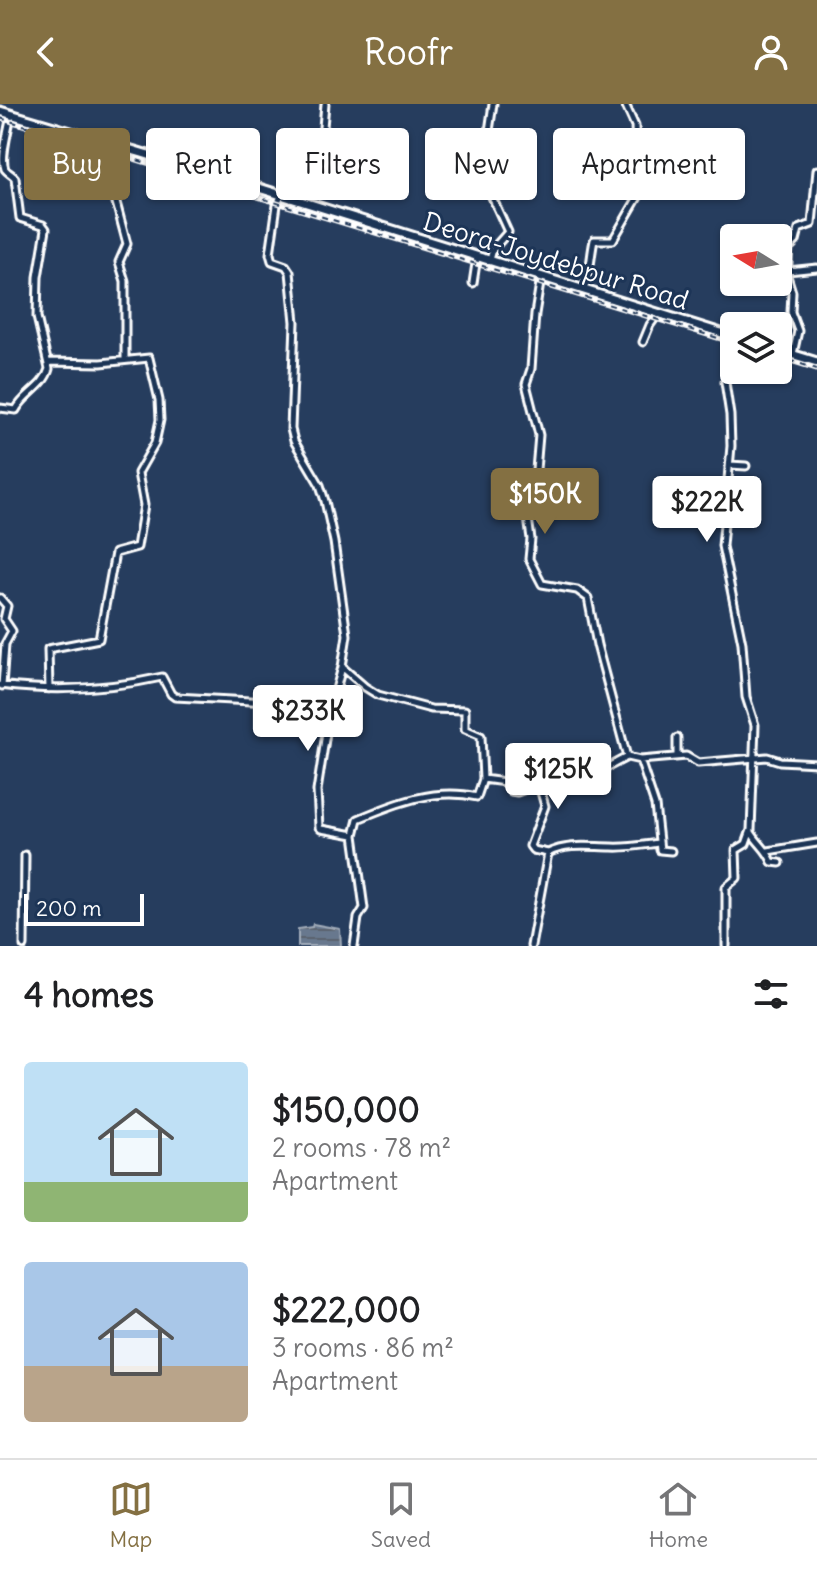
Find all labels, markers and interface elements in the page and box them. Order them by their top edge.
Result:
icon: back [24,30,68,74]
text: Roofr [364,30,453,75]
icon: person [749,30,793,74]
chip: Buy [24,128,130,200]
chip: Rent [146,128,260,200]
chip: Filters [276,128,409,200]
chip: New [425,128,537,200]
chip: Apartment [553,128,745,200]
street label: Deora-Joydebpur Road [420,204,693,317]
north arrow [720,224,792,296]
map controls [720,224,792,384]
button: layers [720,312,792,384]
pin: $150K [489,468,601,536]
pin: $222K [651,476,763,544]
text: $150K [509,477,581,510]
text: $222K [670,485,744,518]
pin: $233K [252,685,364,753]
text: $233K [271,694,345,727]
pin: $125K [502,743,614,811]
text: $125K [523,752,593,785]
scale bar [24,890,144,926]
text: 200 m [36,894,102,922]
icon: filters [749,972,793,1016]
text: 4 homes [24,973,154,1016]
text: $150,000 [272,1088,420,1131]
icon: home [88,1094,184,1190]
text: 2 rooms · 78 m² [272,1131,451,1164]
text: Apartment [272,1164,398,1197]
text: $222,000 [272,1288,421,1331]
icon: home [88,1294,184,1390]
text: 3 rooms · 86 m² [272,1331,454,1364]
text: Apartment [272,1364,398,1397]
tab: Map [109,1477,153,1553]
tab: Saved [371,1477,431,1553]
tab: Home [649,1477,708,1553]

